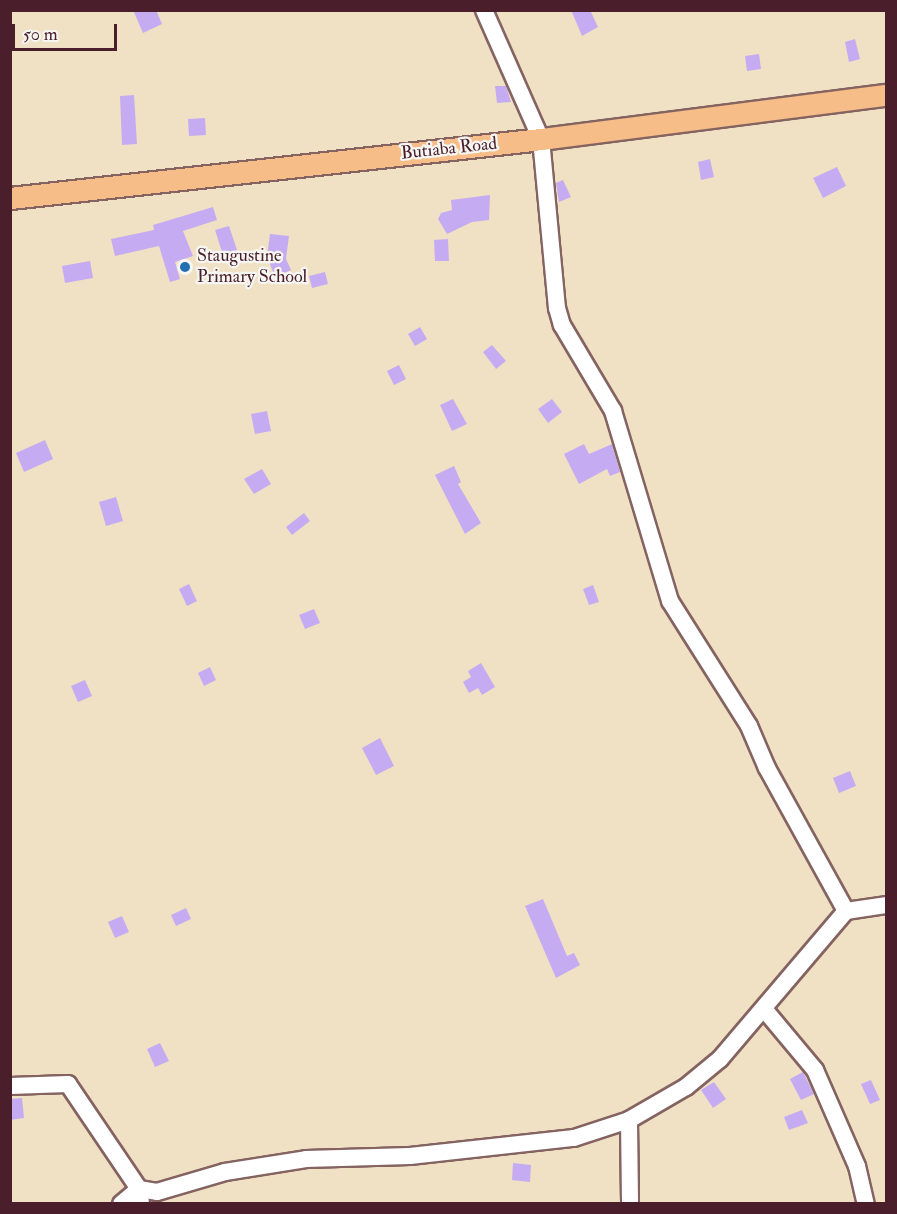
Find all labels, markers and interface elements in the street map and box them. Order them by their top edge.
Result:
scale bar [15,12,120,50]
text: 50 m [23,23,58,46]
street label: Butiaba Road [400,133,498,165]
place label: Staugustine Primary School [197,246,307,288]
marker: Staugustine Primary School [178,260,192,274]

